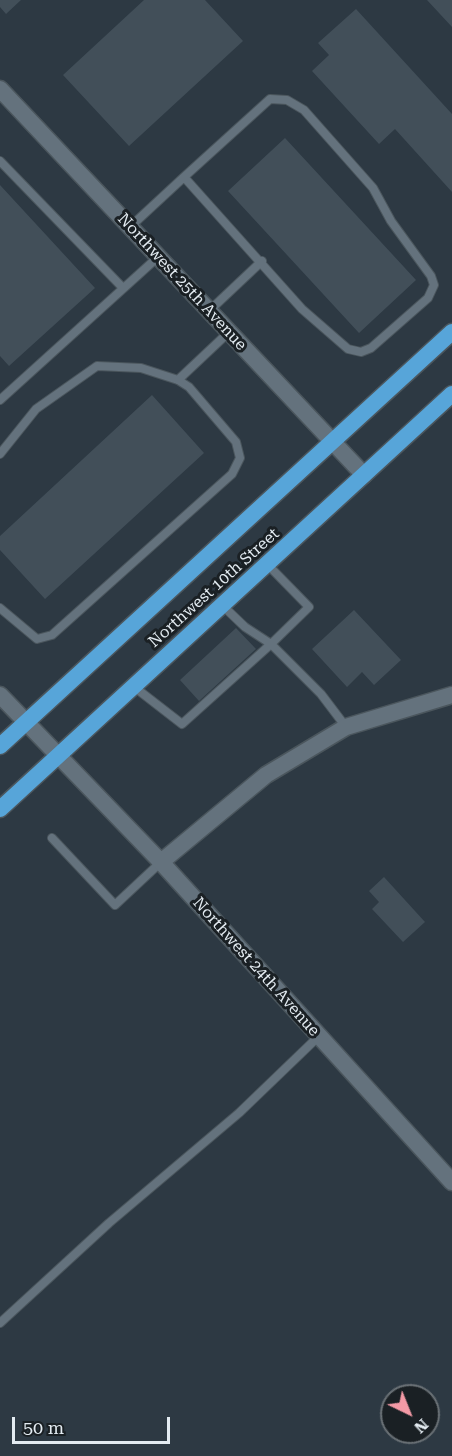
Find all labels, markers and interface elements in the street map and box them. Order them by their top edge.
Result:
street label: Northwest 25th Avenue [113,209,251,355]
street label: Northwest 10th Street [145,524,283,652]
street label: Northwest 24th Avenue [189,894,323,1040]
north arrow [380,1384,440,1444]
scale bar [15,1405,172,1443]
text: N [410,1415,432,1437]
text: 50 m [23,1417,64,1438]

